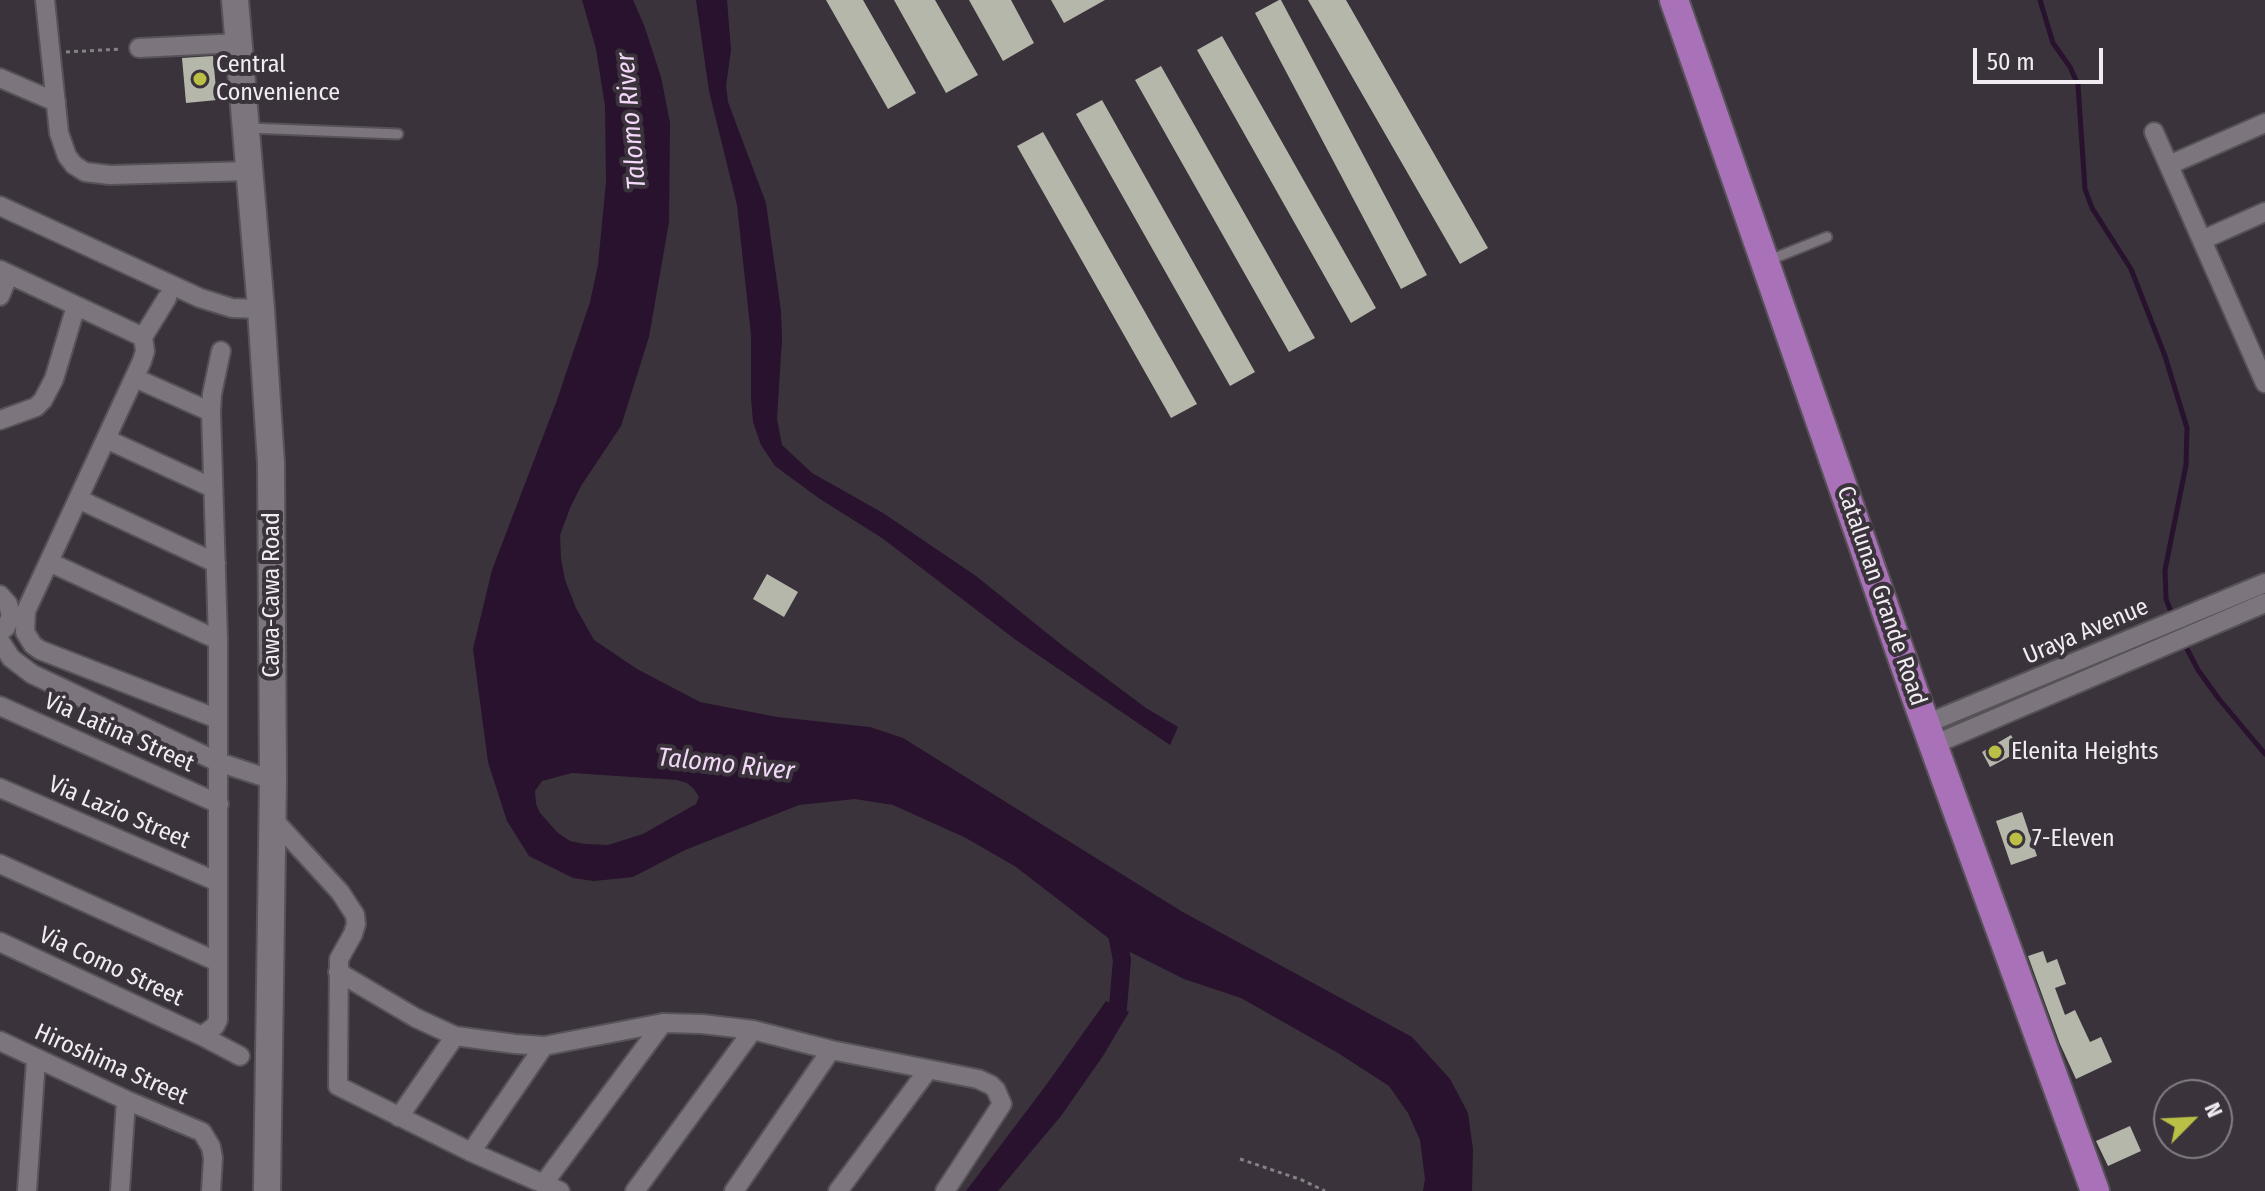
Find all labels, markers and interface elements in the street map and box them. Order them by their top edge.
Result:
scale bar [1977,32,2107,82]
text: 50 m [1987,48,2035,76]
place label: Central Convenience [216,51,340,107]
water label: Talomo River [610,51,654,191]
marker: Central Convenience [191,70,209,88]
street label: Catalunan Grande Road [1830,482,1932,710]
street label: Cawa-Cawa Road [258,512,286,678]
street label: Uraya Avenue [2019,593,2153,671]
street label: Via Latina Street [40,687,198,779]
place label: Elenita Heights [2011,738,2158,766]
water label: Talomo River [656,742,796,788]
marker: Elenita Heights [1986,743,2004,761]
street label: Via Lazio Street [44,770,194,856]
place label: 7-Eleven [2032,825,2115,853]
marker: 7-Eleven [2007,830,2025,848]
street label: Via Como Street [34,921,188,1013]
street label: Hiroshima Street [30,1018,192,1112]
north arrow [2153,1079,2233,1159]
text: N [2199,1098,2229,1121]

